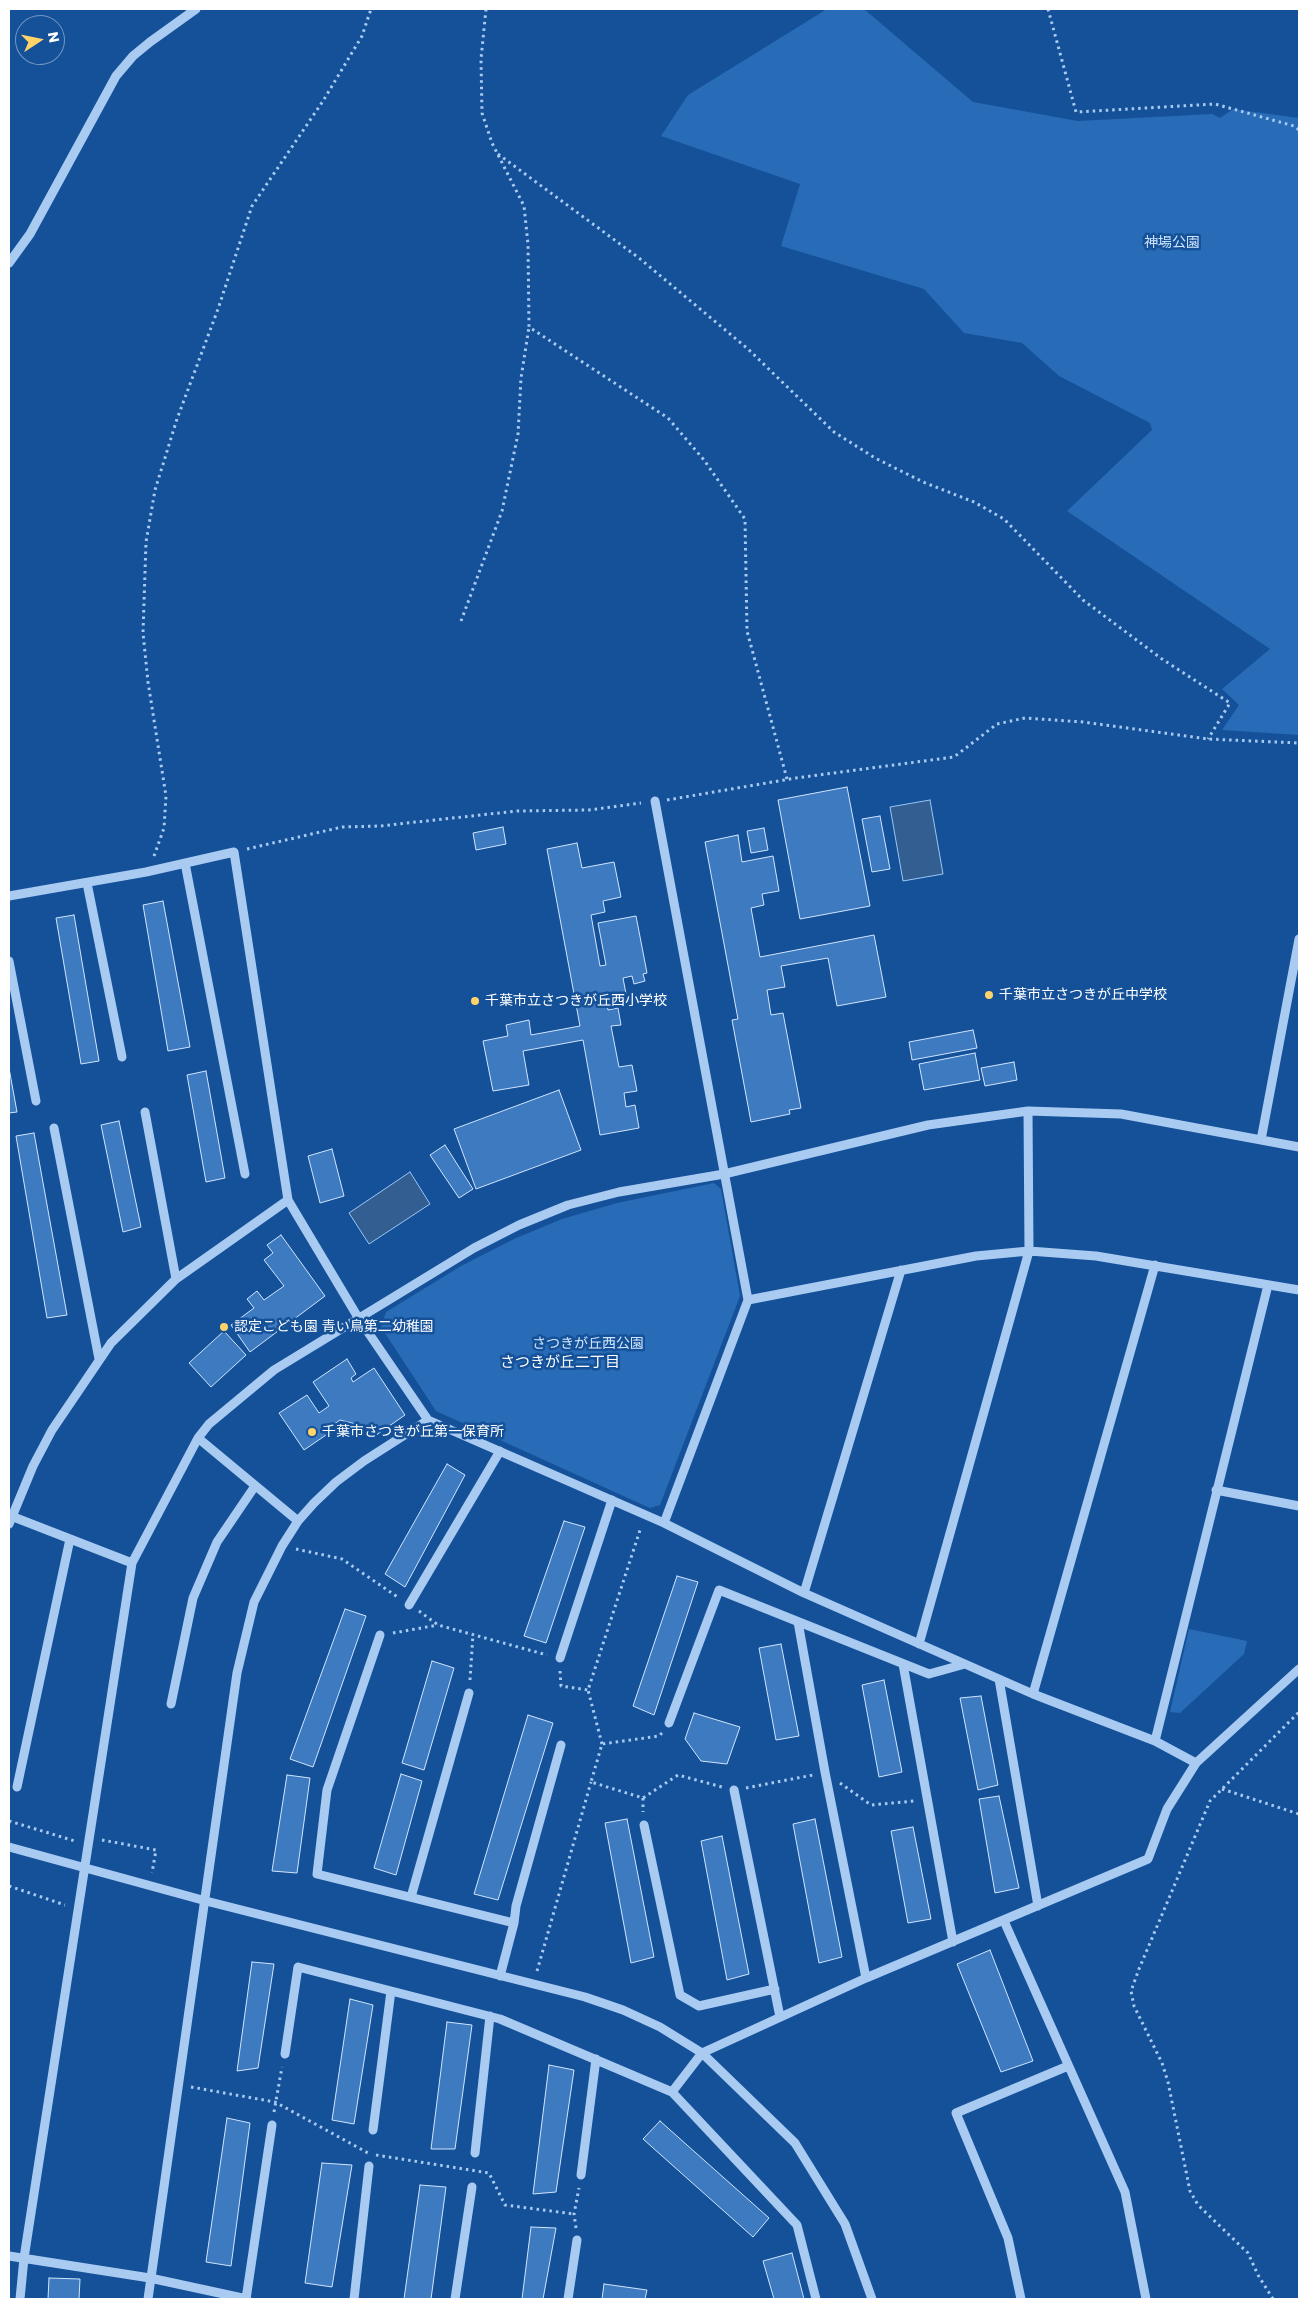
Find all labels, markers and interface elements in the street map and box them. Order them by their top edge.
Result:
north arrow [15,15,65,65]
text: N [43,30,65,44]
park label: 神場公園 [1144,235,1200,251]
place label: 千葉市立さつきが丘中学校 [999,987,1167,1003]
marker: 千葉市立さつきが丘中学校 [983,989,995,1001]
place label: 千葉市立さつきが丘西小学校 [485,993,667,1009]
marker: 千葉市立さつきが丘西小学校 [469,995,481,1007]
place label: 認定こども園 青い鳥第二幼稚園 [234,1319,434,1335]
marker: 認定こども園 青い鳥第二幼稚園 [218,1321,230,1333]
park label: さつきが丘西公園 [532,1336,644,1352]
district label: さつきが丘二丁目 [500,1354,620,1372]
place label: 千葉市さつきが丘第一保育所 [322,1424,504,1440]
marker: 千葉市さつきが丘第一保育所 [306,1426,318,1438]

